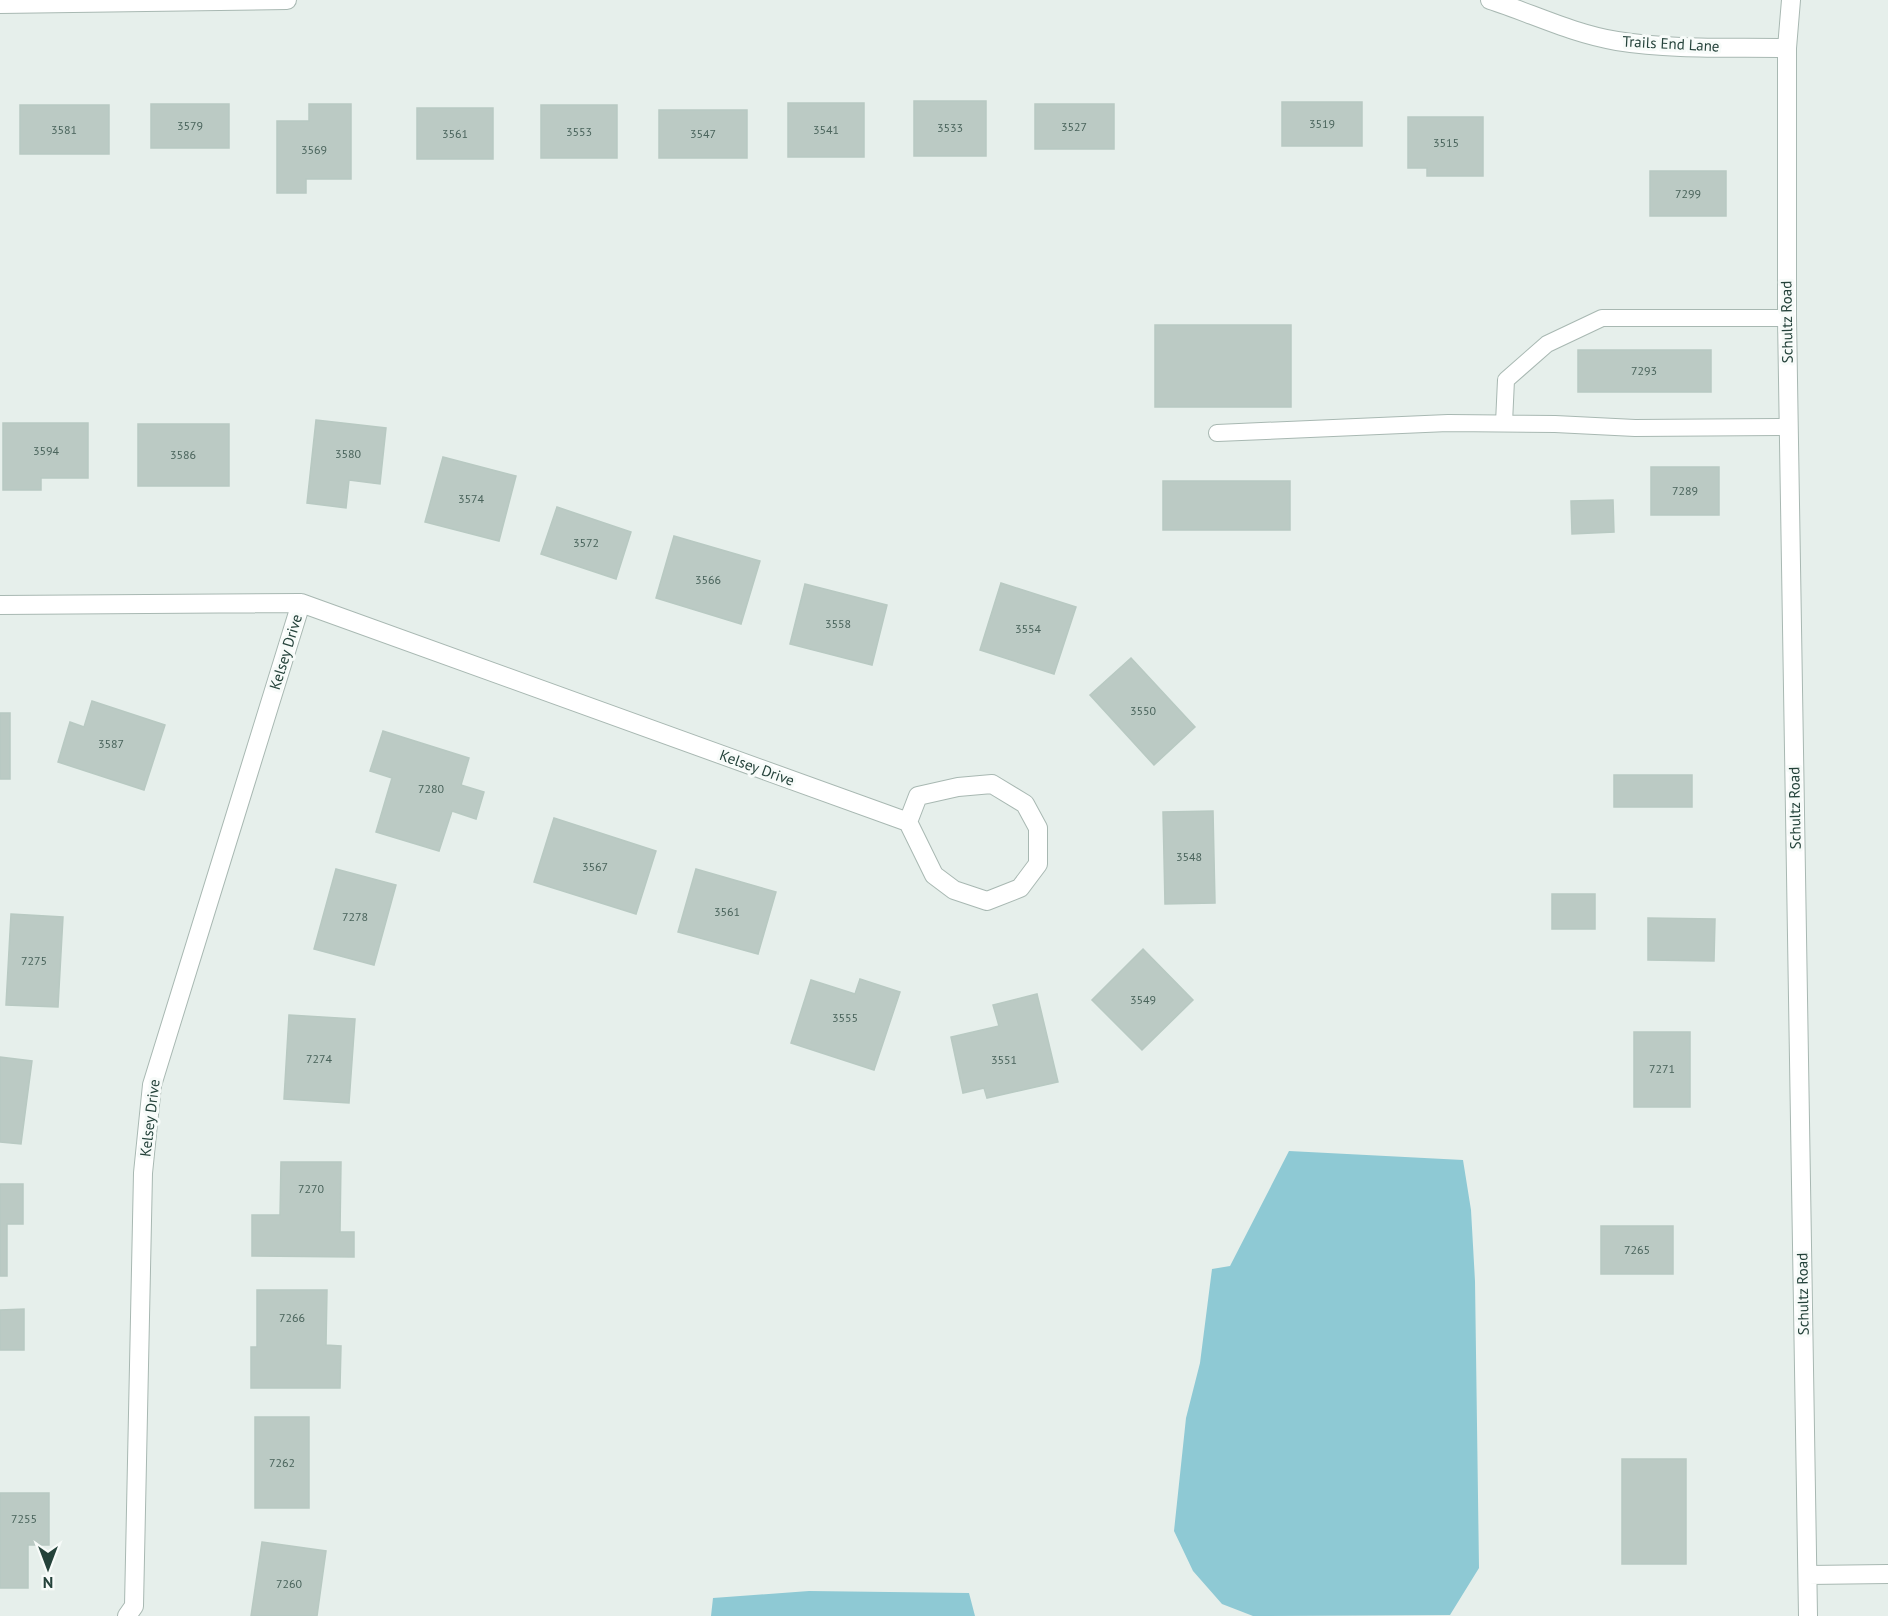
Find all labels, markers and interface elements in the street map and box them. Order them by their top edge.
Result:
street label: Trails End Lane [1622,31,1720,56]
house number: 3519 [1309,116,1335,131]
house number: 3579 [177,118,203,133]
house number: 3527 [1061,119,1087,134]
house number: 3533 [937,120,963,135]
house number: 3581 [51,122,77,137]
house number: 3541 [813,122,839,137]
house number: 3553 [566,124,592,139]
house number: 3561 [442,126,468,141]
house number: 3547 [690,126,716,141]
house number: 3515 [1433,135,1459,150]
house number: 3569 [301,142,327,157]
house number: 7299 [1675,186,1701,201]
street label: Schultz Road [1776,281,1797,363]
house number: 7293 [1631,363,1657,378]
house number: 3594 [33,443,60,458]
house number: 3580 [335,446,362,461]
house number: 3586 [170,447,196,462]
house number: 7289 [1672,483,1698,498]
house number: 3574 [458,491,485,506]
house number: 3572 [573,535,599,550]
house number: 3566 [695,572,721,587]
street label: Kelsey Drive [265,612,306,692]
house number: 3558 [825,616,851,631]
house number: 3554 [1015,621,1042,636]
house number: 3550 [1130,703,1157,718]
house number: 3587 [98,736,124,751]
street label: Kelsey Drive [717,745,797,790]
street label: Schultz Road [1784,767,1805,849]
house number: 7280 [418,781,445,796]
house number: 3548 [1176,849,1202,864]
house number: 3567 [582,859,608,874]
house number: 3561 [714,904,740,919]
house number: 7278 [342,909,368,924]
house number: 7275 [21,953,47,968]
house number: 3549 [1130,992,1156,1007]
house number: 3555 [832,1010,858,1025]
house number: 7274 [306,1051,333,1066]
house number: 3551 [991,1052,1017,1067]
house number: 7271 [1649,1061,1675,1076]
street label: Kelsey Drive [135,1078,164,1158]
house number: 7270 [298,1181,325,1196]
house number: 7265 [1624,1242,1650,1257]
street label: Schultz Road [1792,1253,1813,1335]
house number: 7266 [279,1310,305,1325]
house number: 7262 [269,1455,295,1470]
house number: 7255 [11,1511,37,1526]
north arrow [18,1538,78,1598]
text: N [43,1573,53,1593]
house number: 7260 [276,1576,303,1591]

